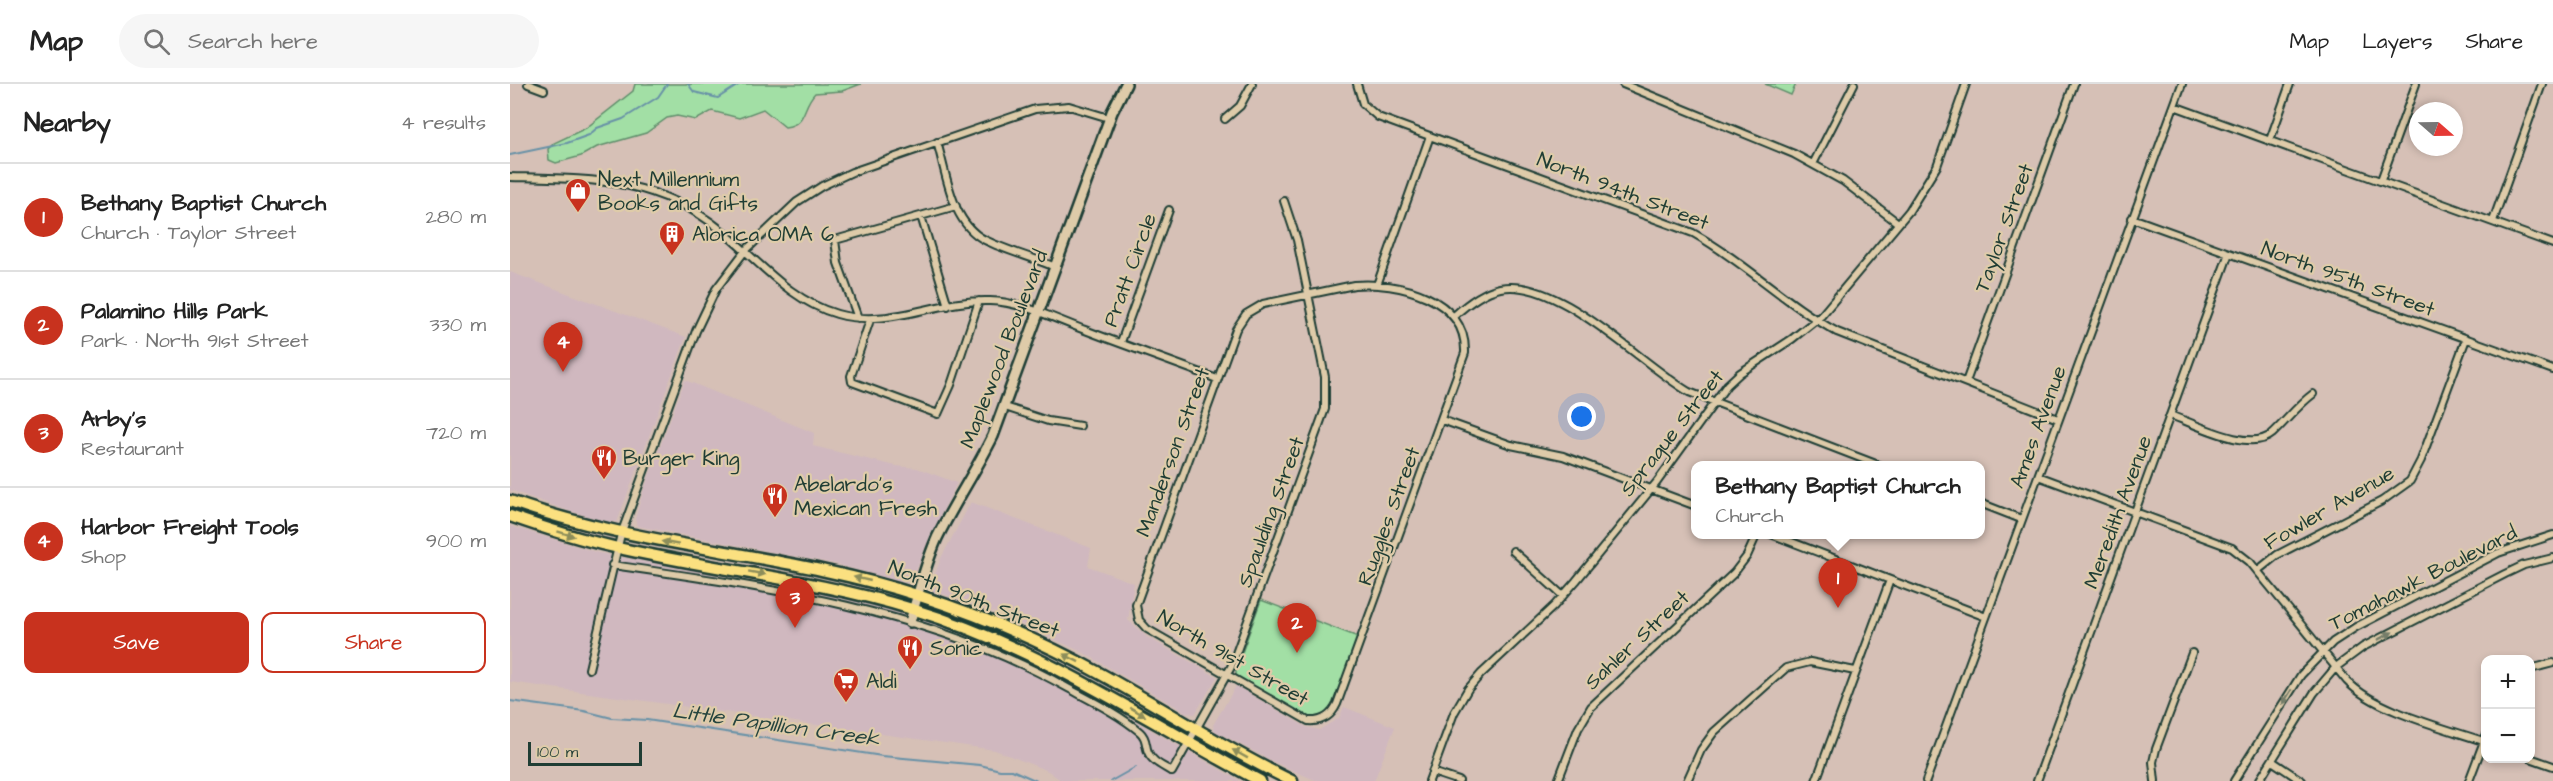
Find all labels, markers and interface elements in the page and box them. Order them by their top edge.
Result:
search box [119,14,539,68]
text: Map [30,22,83,61]
icon: search [140,25,173,58]
text: Search here [188,26,318,57]
text: Map [2289,27,2329,56]
text: Layers [2362,27,2432,56]
text: Share [2465,27,2523,56]
north arrow [2409,102,2463,156]
text: Nearby [24,105,111,141]
text: 4 results [401,109,486,137]
street label: North 94th Street [1533,145,1714,237]
street label: Taylor Street [1967,159,2043,297]
place label: Next Millennium Books and Gifts [598,165,758,218]
shop icon: Next Millennium Books and Gifts [563,176,593,214]
text: Bethany Baptist Church [81,188,326,219]
text: 1 [42,203,45,231]
text: 280 m [425,203,486,231]
street label: Pratt Circle [1096,209,1164,331]
text: Church · Taylor Street [81,219,296,247]
building icon: Alorica OMA 6 [657,219,687,257]
place label: Alorica OMA 6 [692,220,834,249]
street label: North 95th Street [2257,234,2439,324]
street label: Maplewood Boulevard [953,245,1056,453]
text: Palamino Hills Park [81,296,268,327]
text: 2 [38,311,49,339]
text: 330 m [429,311,486,339]
pin: 4 [544,322,582,372]
text: Park · North 91st Street [81,327,309,355]
street label: Ames Avenue [2002,362,2074,492]
street label: Manderson Street [1129,363,1217,541]
street label: Sprague Street [1613,363,1733,504]
your location [1567,402,1596,431]
text: Arby's [81,404,146,435]
text: 3 [38,419,49,447]
text: 720 m [426,419,486,447]
street label: Meredith Avenue [2077,431,2159,593]
street label: Spaulding Street [1230,432,1314,592]
text: Restaurant [81,435,184,463]
street label: Ruggles Street [1350,442,1430,590]
restaurant icon: Burger King [589,443,619,481]
place label: Burger King [623,444,740,475]
street label: Fowler Avenue [2258,459,2400,557]
popup [1691,461,1985,539]
place label: Abelardo's Mexican Fresh [794,470,938,523]
text: Bethany Baptist Church [1715,471,1961,502]
restaurant icon: Abelardo's Mexican Fresh [760,481,790,519]
text: Church [1715,502,1783,530]
text: Harbor Freight Tools [81,512,299,543]
street label: Tomahawk Boulevard [2324,518,2522,638]
text: 4 [37,527,50,555]
text: 900 m [426,527,486,555]
one-way arrow [557,530,575,539]
one-way arrow [661,538,680,547]
text: Shop [81,543,126,571]
street label: North 90th Street [884,553,1064,645]
pin: 1 [1818,558,1858,608]
one-way arrow [747,569,766,578]
one-way arrow [853,574,871,584]
pin: 3 [776,578,814,628]
street label: Sahler Street [1578,583,1696,696]
street label: North 91st Street [1152,603,1315,713]
pin: 2 [1278,604,1316,653]
button: Save [24,612,249,673]
button: Share [261,612,486,673]
one-way arrow [2377,631,2394,641]
restaurant icon: Sonic [895,633,925,671]
place label: Sonic [930,634,982,663]
one-way arrow [1062,653,1079,663]
map controls [2481,655,2535,763]
button: + [2481,655,2535,709]
supermarket icon: Aldi [831,666,861,704]
place label: Aldi [866,667,897,696]
one-way arrow [2282,689,2293,705]
water label: Little Papillion Creek [670,695,882,755]
one-way arrow [1130,707,1147,717]
button: − [2481,709,2535,763]
scale bar [528,739,642,766]
text: 100 m [537,741,578,763]
one-way arrow [1231,749,1248,759]

